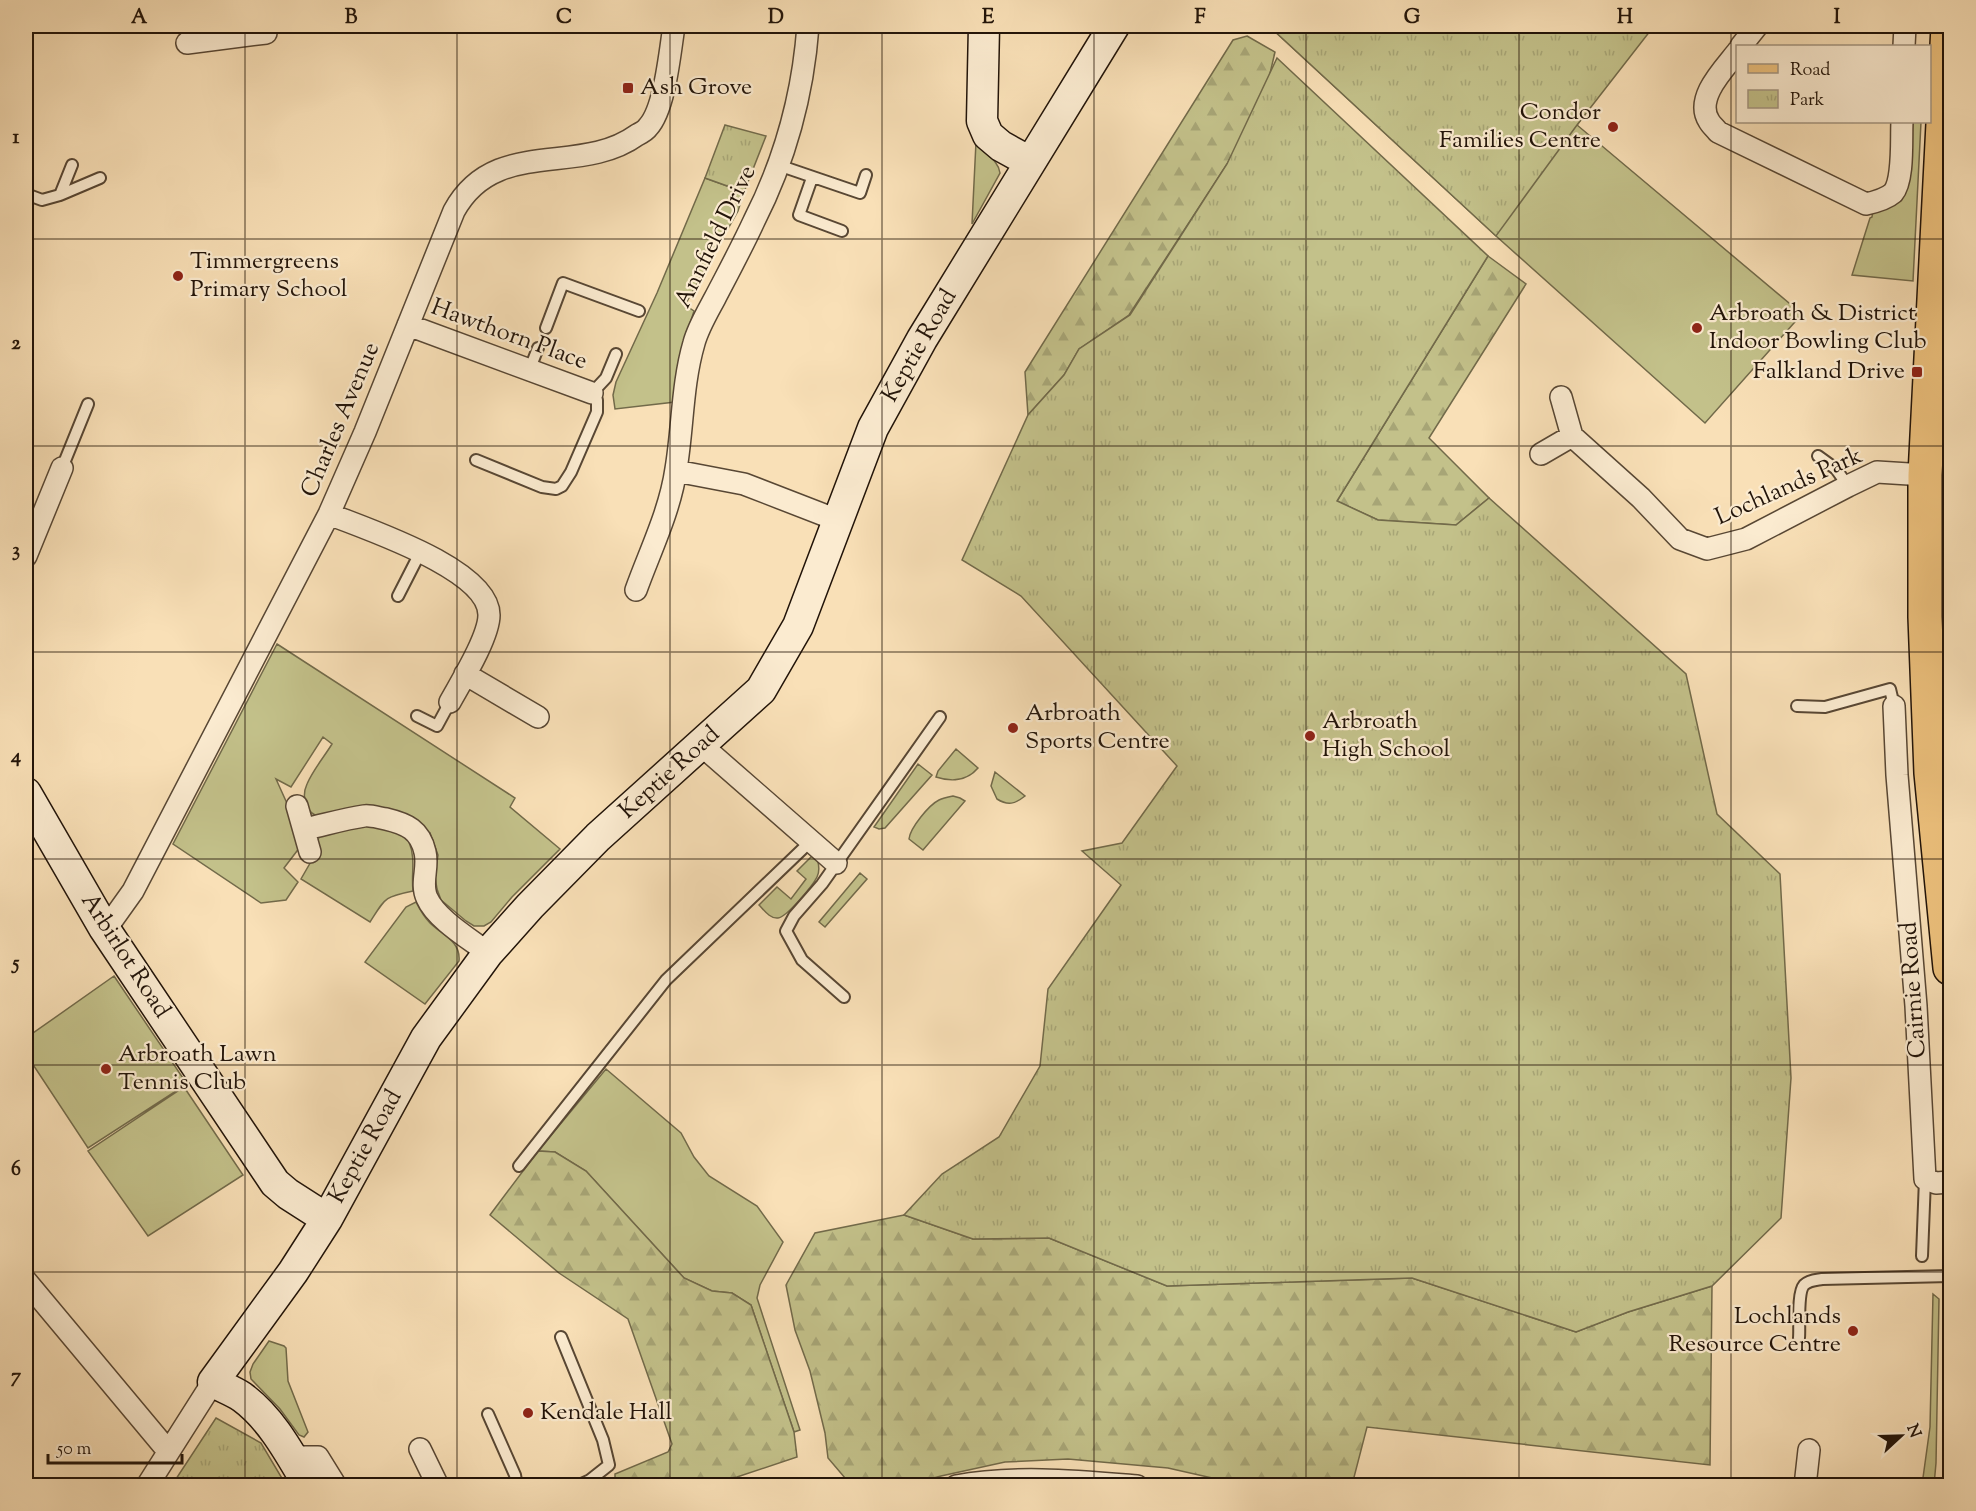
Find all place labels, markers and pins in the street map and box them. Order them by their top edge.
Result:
place label: Ash Grove [640,71,752,105]
marker: Ash Grove [621,81,635,95]
place label: Condor Families Centre [1439,96,1601,158]
marker: Condor Families Centre [1606,120,1620,134]
place label: Timmergreens Primary School [190,245,348,307]
marker: Timmergreens Primary School [171,269,185,283]
place label: Arbroath & District Indoor Bowling Club [1709,297,1927,359]
marker: Arbroath & District Indoor Bowling Club [1690,321,1704,335]
place label: Falkland Drive [1753,355,1905,389]
marker: Falkland Drive [1910,365,1924,379]
place label: Arbroath Sports Centre [1025,697,1170,759]
place label: Arbroath High School [1322,705,1451,767]
marker: Arbroath Sports Centre [1006,721,1020,735]
marker: Arbroath High School [1303,729,1317,743]
place label: Arbroath Lawn Tennis Club [118,1038,277,1100]
marker: Arbroath Lawn Tennis Club [99,1062,113,1076]
place label: Lochlands Resource Centre [1669,1300,1841,1362]
marker: Lochlands Resource Centre [1846,1324,1860,1338]
place label: Kendale Hall [540,1396,673,1430]
marker: Kendale Hall [521,1406,535,1420]

